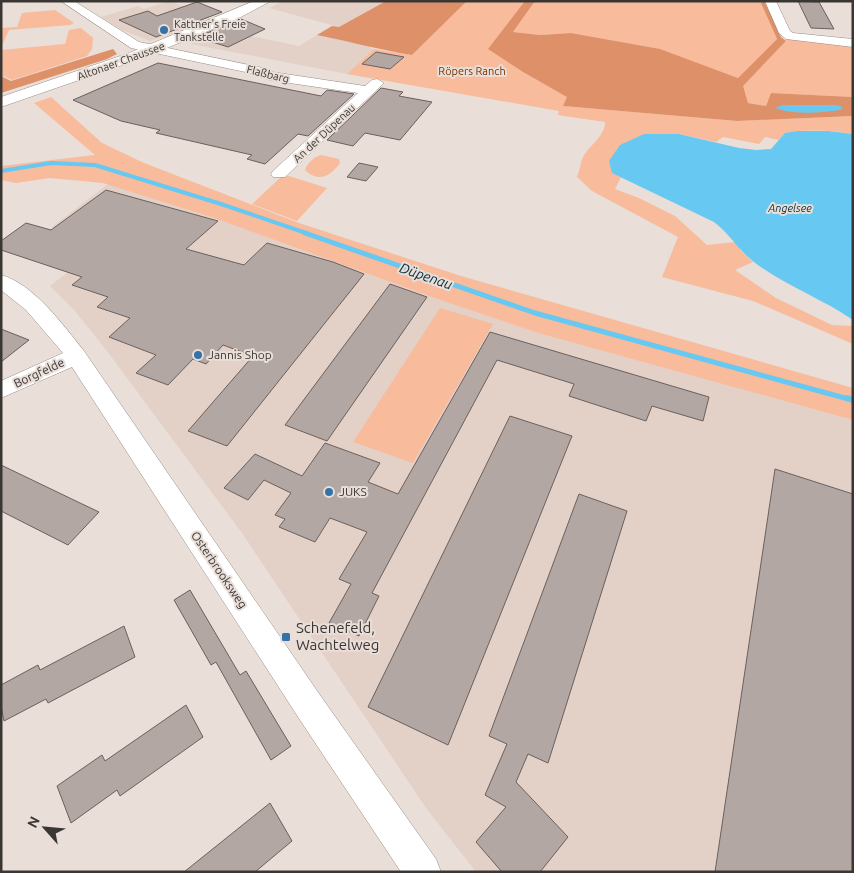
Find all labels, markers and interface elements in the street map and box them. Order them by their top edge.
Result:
place label: Kattner's Freie Tankstelle [174,18,246,43]
marker: Kattner's Freie Tankstelle [158,24,170,36]
street label: Altonaer Chaussee [76,40,166,82]
street label: Flaßbarg [245,63,291,85]
park label: Röpers Ranch [438,65,506,77]
street label: An der Düpenau [291,101,357,165]
water label: Angelsee [767,202,812,214]
water label: Düpenau [397,260,455,293]
place label: Jannis Shop [208,348,272,361]
marker: Jannis Shop [192,349,204,361]
street label: Borgfelde [12,355,66,390]
place label: JUKS [339,485,367,498]
marker: JUKS [323,486,335,498]
street label: Osterbrooksweg [189,529,250,611]
place label: Schenefeld, Wachtelweg [296,619,379,653]
marker: Schenefeld, Wachtelweg [280,631,292,643]
north arrow [20,803,70,853]
text: N [24,814,43,830]

